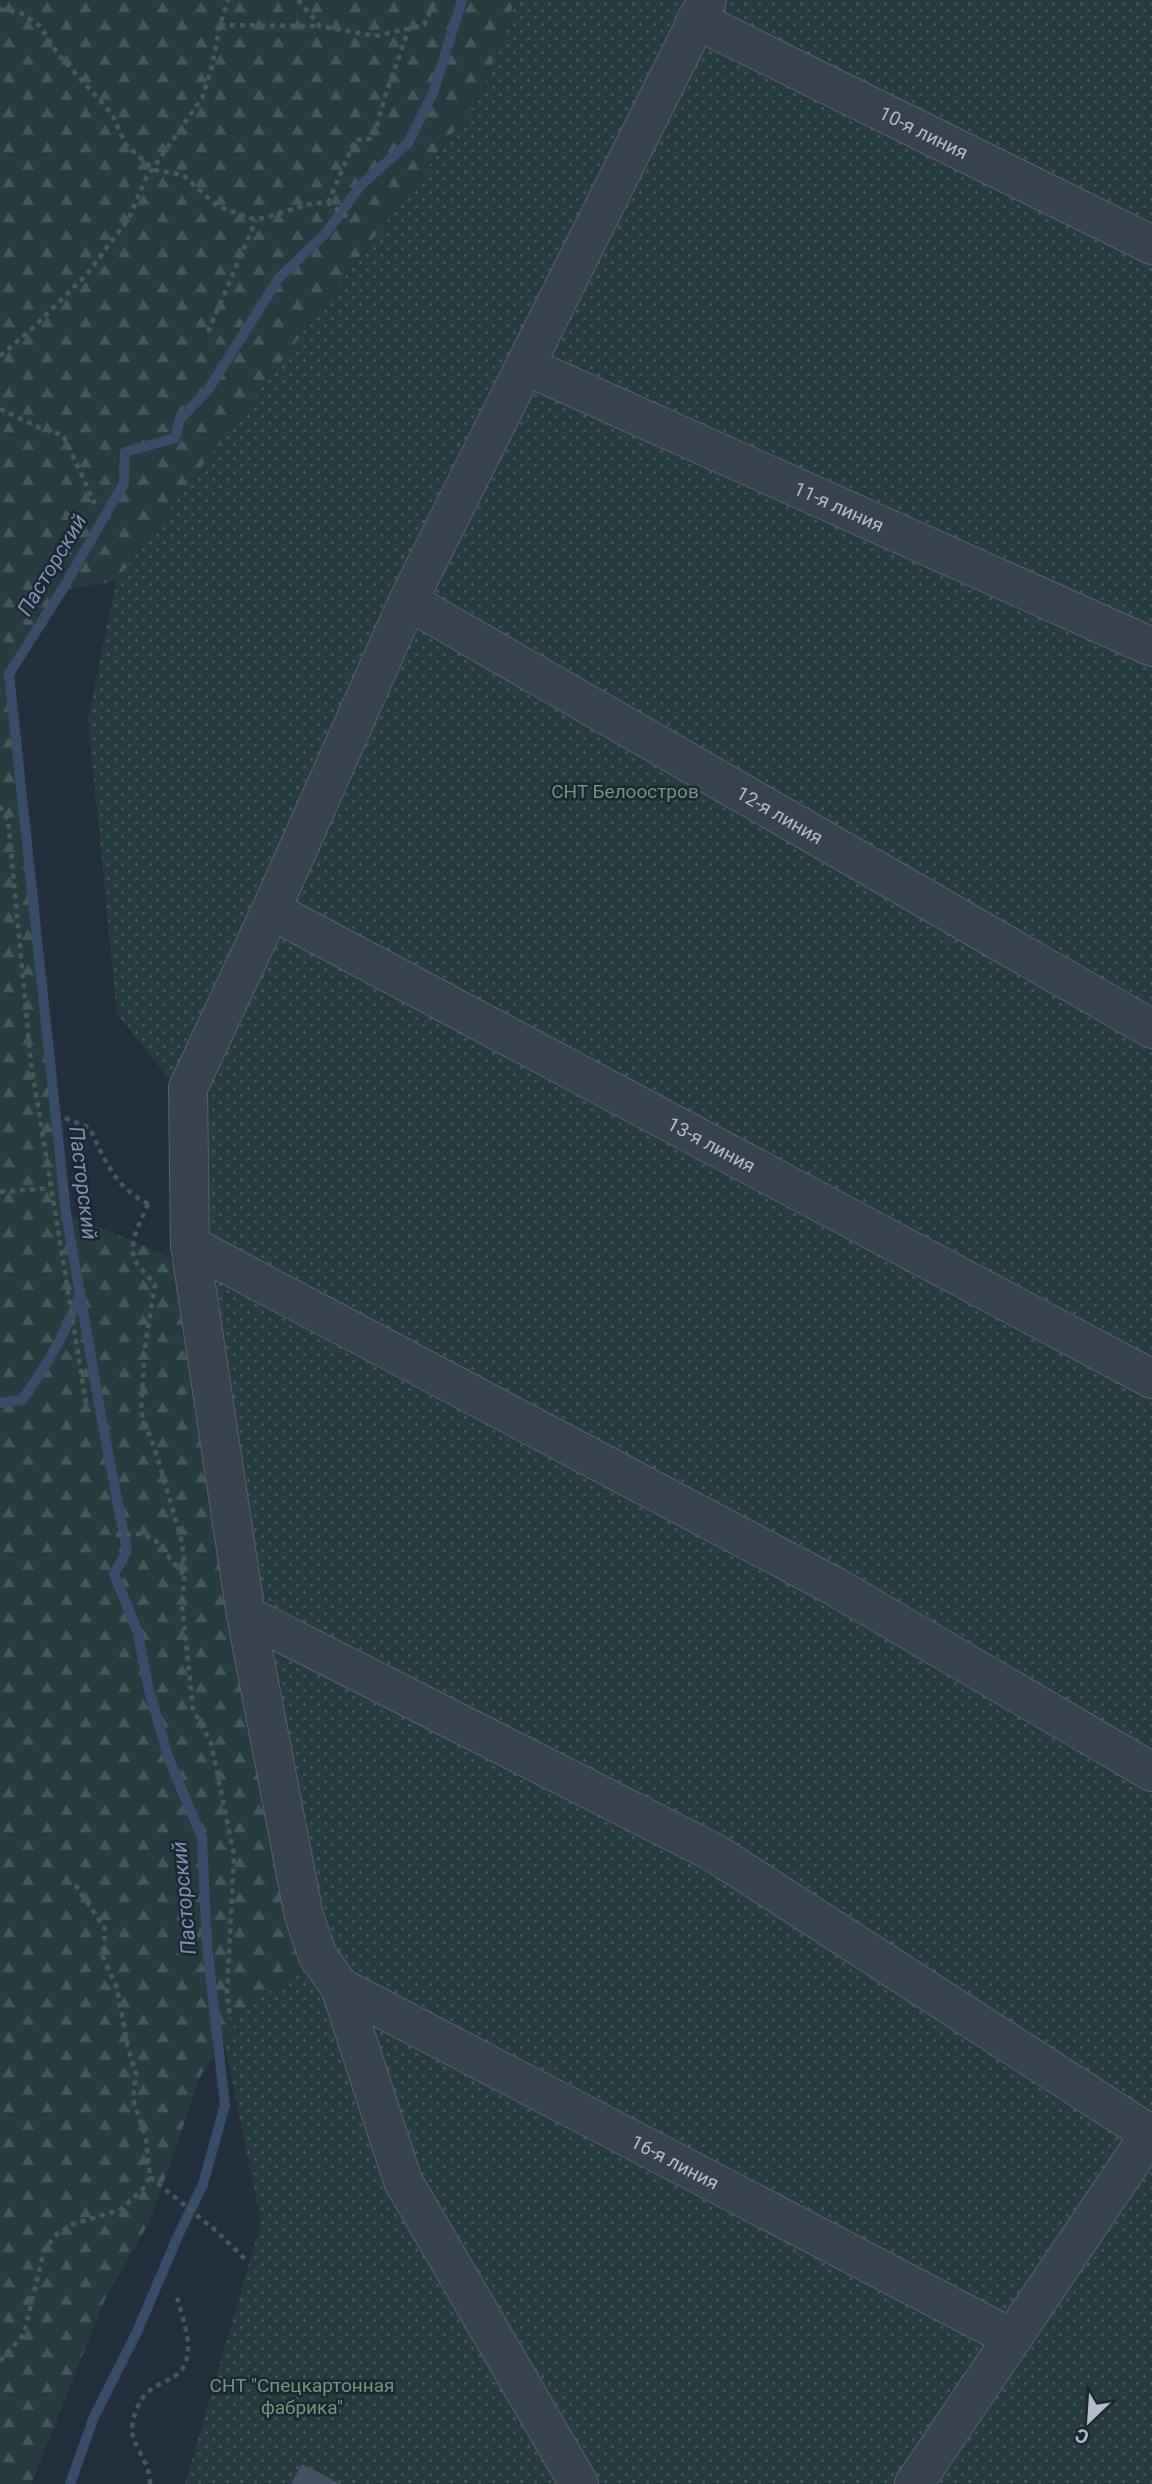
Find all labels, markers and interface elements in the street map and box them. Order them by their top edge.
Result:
street label: 10-я линия [876,101,972,164]
street label: 11-я линия [790,476,887,537]
water label: Пасторский [12,510,92,620]
park label: СНТ Белоостров [551,780,699,803]
street label: 12-я линия [732,781,827,849]
street label: 13-я линия [664,1112,759,1177]
water label: Пасторский [64,1125,102,1241]
water label: Пасторский [167,1840,201,1956]
street label: 16-я линия [627,2130,723,2194]
park label: СНТ "Спецкартонная фабрика" [210,2374,394,2419]
north arrow [1054,2386,1124,2456]
text: С [1072,2423,1093,2449]

